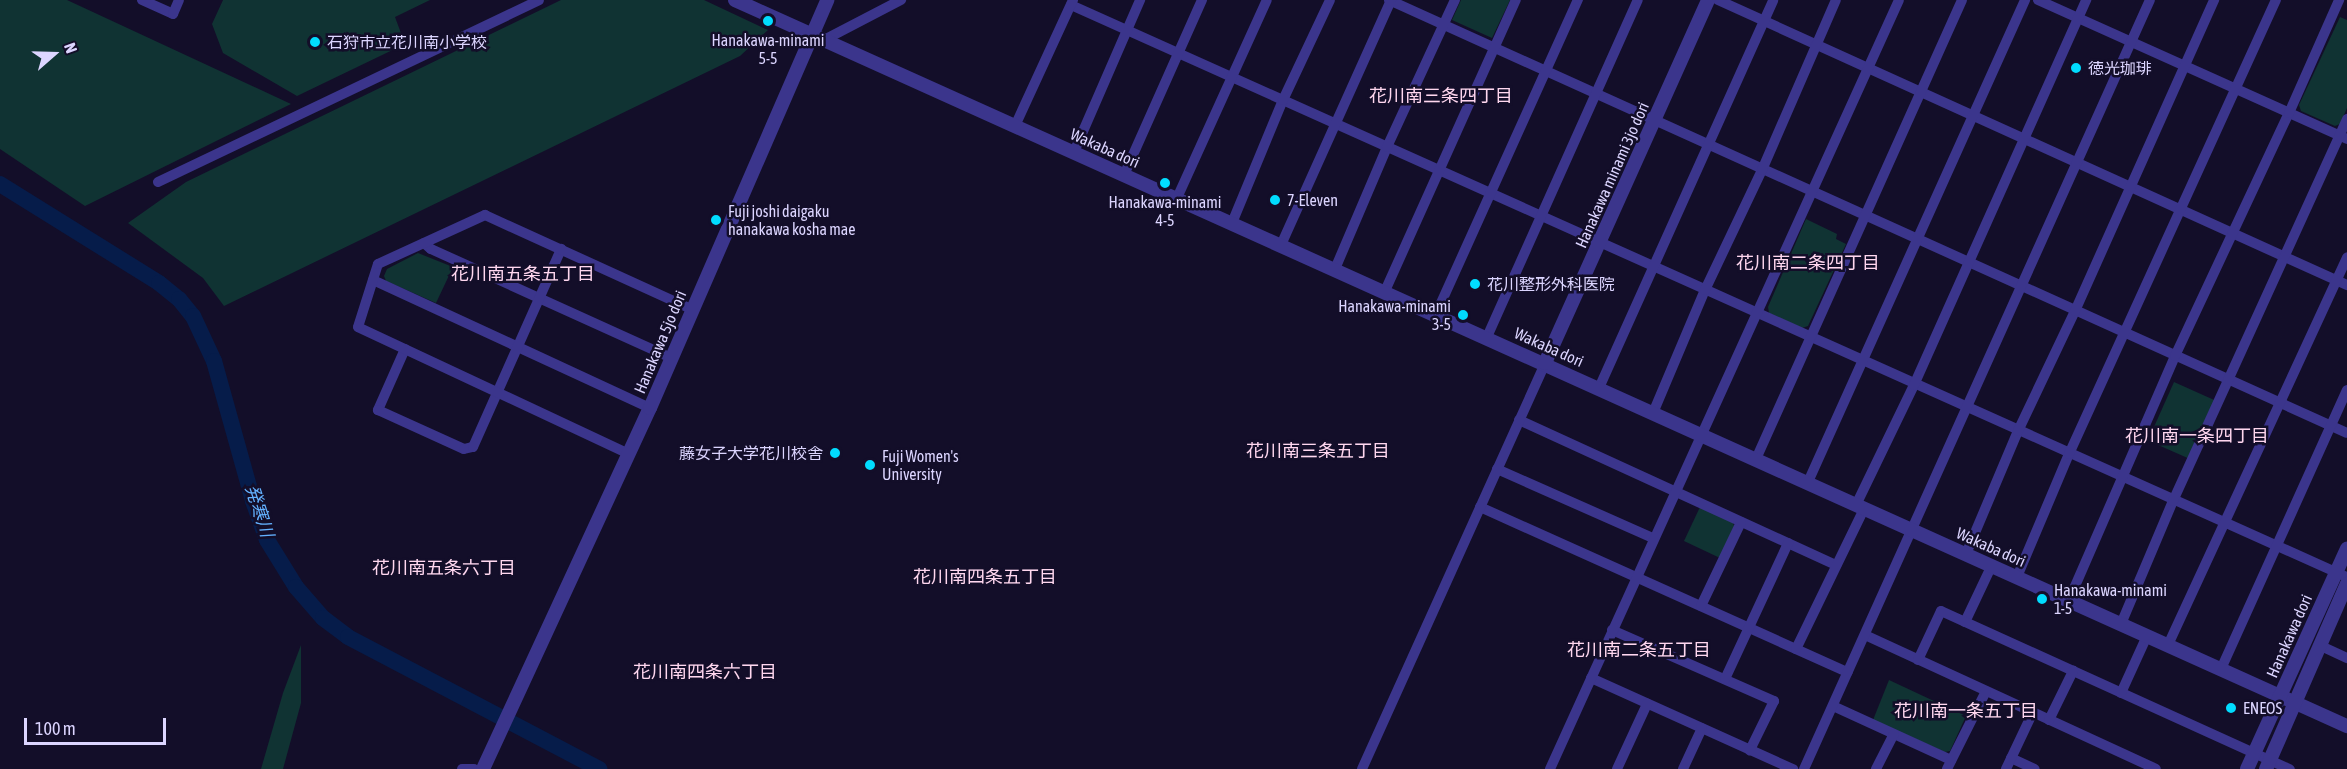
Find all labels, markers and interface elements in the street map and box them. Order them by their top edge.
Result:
marker: Hanakawa-minami 5-5 [761,14,775,28]
north arrow [24,24,84,84]
place label: Hanakawa-minami 5-5 [712,30,824,68]
place label: 石狩市立花川南小学校 [327,32,487,52]
marker: 石狩市立花川南小学校 [308,35,322,49]
text: N [61,40,81,55]
place label: 徳光珈琲 [2088,58,2152,78]
marker: 徳光珈琲 [2069,61,2083,75]
district label: 花川南三条四丁目 [1369,85,1513,107]
street label: Hanakawa minami 3jo dori [1571,99,1653,251]
street label: Wakaba dori [1067,124,1143,172]
marker: Hanakawa-minami 4-5 [1158,176,1172,190]
place label: 7-Eleven [1287,190,1338,210]
place label: Hanakawa-minami 4-5 [1109,192,1221,230]
marker: 7-Eleven [1268,193,1282,207]
place label: Fuji joshi daigaku hanakawa kosha mae [728,201,855,239]
marker: Fuji joshi daigaku hanakawa kosha mae [709,213,723,227]
district label: 花川南二条四丁目 [1736,252,1880,274]
district label: 花川南五条五丁目 [451,263,595,285]
place label: 花川整形外科医院 [1487,274,1615,294]
marker: 花川整形外科医院 [1468,277,1482,291]
street label: Hanakawa 5jo dori [630,288,690,396]
place label: Hanakawa-minami 3-5 [1338,296,1451,334]
marker: Hanakawa-minami 3-5 [1456,308,1470,322]
street label: Wakaba dori [1511,323,1587,371]
district label: 花川南一条四丁目 [2125,425,2269,447]
district label: 花川南三条五丁目 [1246,440,1390,462]
place label: 藤女子大学花川校舎 [679,443,823,463]
marker: 藤女子大学花川校舎 [828,446,842,460]
place label: Fuji Women's University [882,446,959,484]
marker: Fuji Women's University [863,458,877,472]
water label: 発寒川 [240,482,278,540]
street label: Wakaba dori [1953,523,2029,571]
district label: 花川南五条六丁目 [372,557,516,579]
district label: 花川南四条五丁目 [913,566,1057,588]
place label: Hanakawa-minami 1-5 [2054,580,2167,618]
street label: Hanakawa dori [2262,591,2316,681]
marker: Hanakawa-minami 1-5 [2035,592,2049,606]
district label: 花川南二条五丁目 [1567,639,1711,661]
district label: 花川南四条六丁目 [633,661,777,683]
place label: ENEOS [2243,698,2282,718]
district label: 花川南一条五丁目 [1894,700,2038,722]
marker: ENEOS [2224,701,2238,715]
scale bar [27,706,170,744]
text: 100 m [35,718,76,739]

